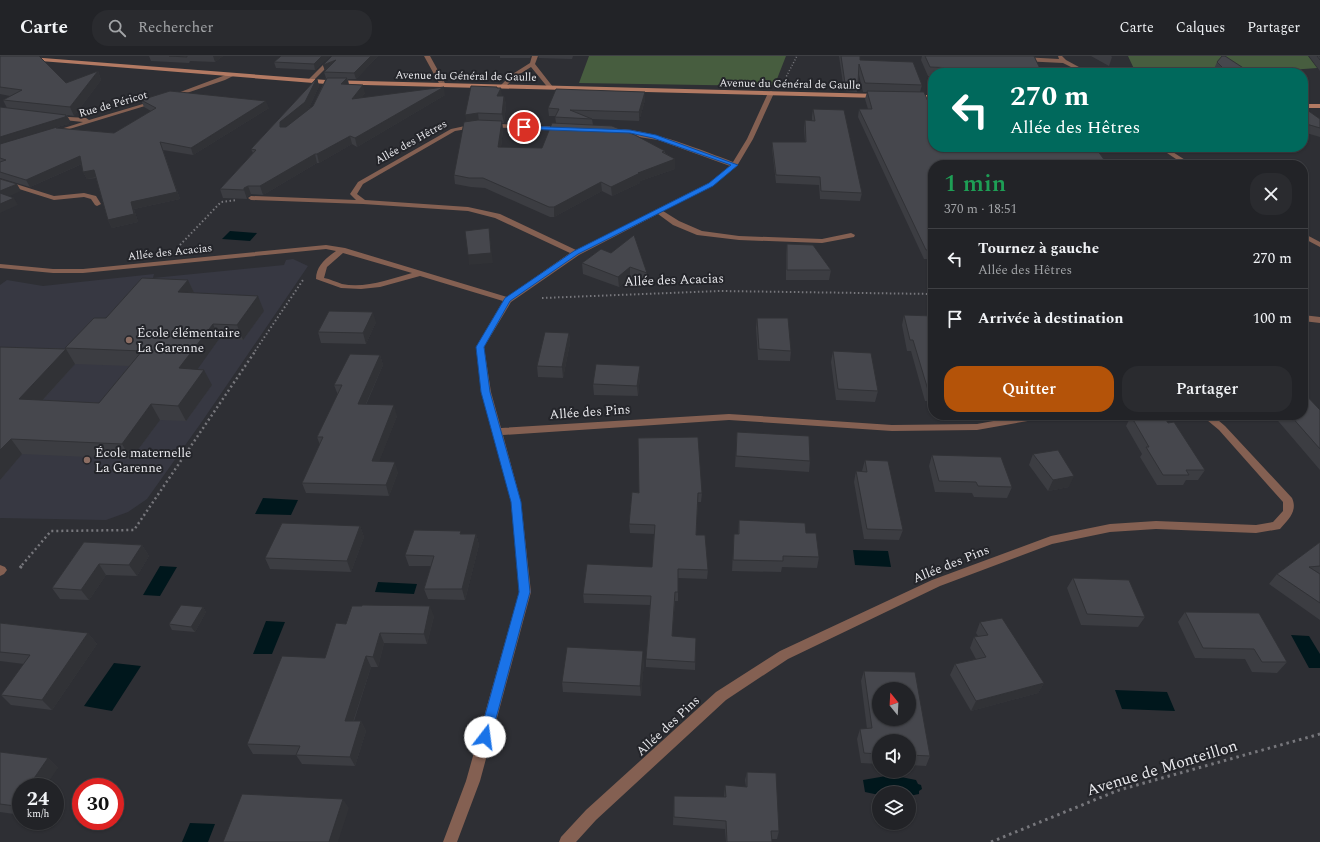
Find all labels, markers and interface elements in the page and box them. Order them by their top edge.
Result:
search box [92,10,372,46]
text: Carte [20,13,68,42]
text: Rechercher [138,16,213,39]
icon: search [106,17,128,39]
text: Carte [1120,17,1154,38]
text: Calques [1176,17,1225,38]
text: Partager [1247,17,1300,38]
street label: Avenue du Général de Gaulle [395,66,537,86]
street label: Avenue du Général de Gaulle [719,74,861,94]
text: 270 m [1010,75,1089,118]
icon: left [944,84,996,136]
street label: Rue de Péricot [77,86,149,122]
pin [507,110,541,144]
text: Allée des Hêtres [1010,114,1140,141]
street label: Allée des Hêtres [372,115,450,169]
icon: arrive [513,116,535,138]
text: 1 min [944,166,1006,202]
button: close [1250,173,1292,215]
text: 370 m · 18:51 [944,199,1017,219]
text: Tournez à gauche [978,237,1099,260]
street label: Allée des Acacias [127,239,213,265]
text: 270 m [1253,247,1292,270]
icon: left [944,248,966,270]
text: Allée des Hêtres [978,260,1072,280]
street label: Allée des Acacias [624,268,724,292]
text: Arrivée à destination [978,307,1124,330]
text: 100 m [1253,307,1292,330]
icon: arrive [944,308,966,330]
place label: École élémentaire La Garenne [137,323,240,358]
marker: École élémentaire La Garenne [124,335,134,345]
button: Quitter [944,366,1114,412]
button: Partager [1122,366,1292,412]
street label: Allée des Pins [549,399,631,425]
place label: École maternelle La Garenne [95,443,191,478]
marker: École maternelle La Garenne [82,455,92,465]
street label: Allée des Pins [910,540,992,588]
north arrow [872,682,916,726]
map controls [872,682,916,830]
street label: Allée des Pins [632,691,704,761]
position arrow [464,716,506,758]
button: sound [872,734,916,778]
street label: Avenue de Monteillon [1084,734,1240,802]
speed limit sign: 30 [72,778,124,830]
text: 24 [27,784,49,814]
button: layers [872,786,916,830]
text: km/h [27,806,49,822]

